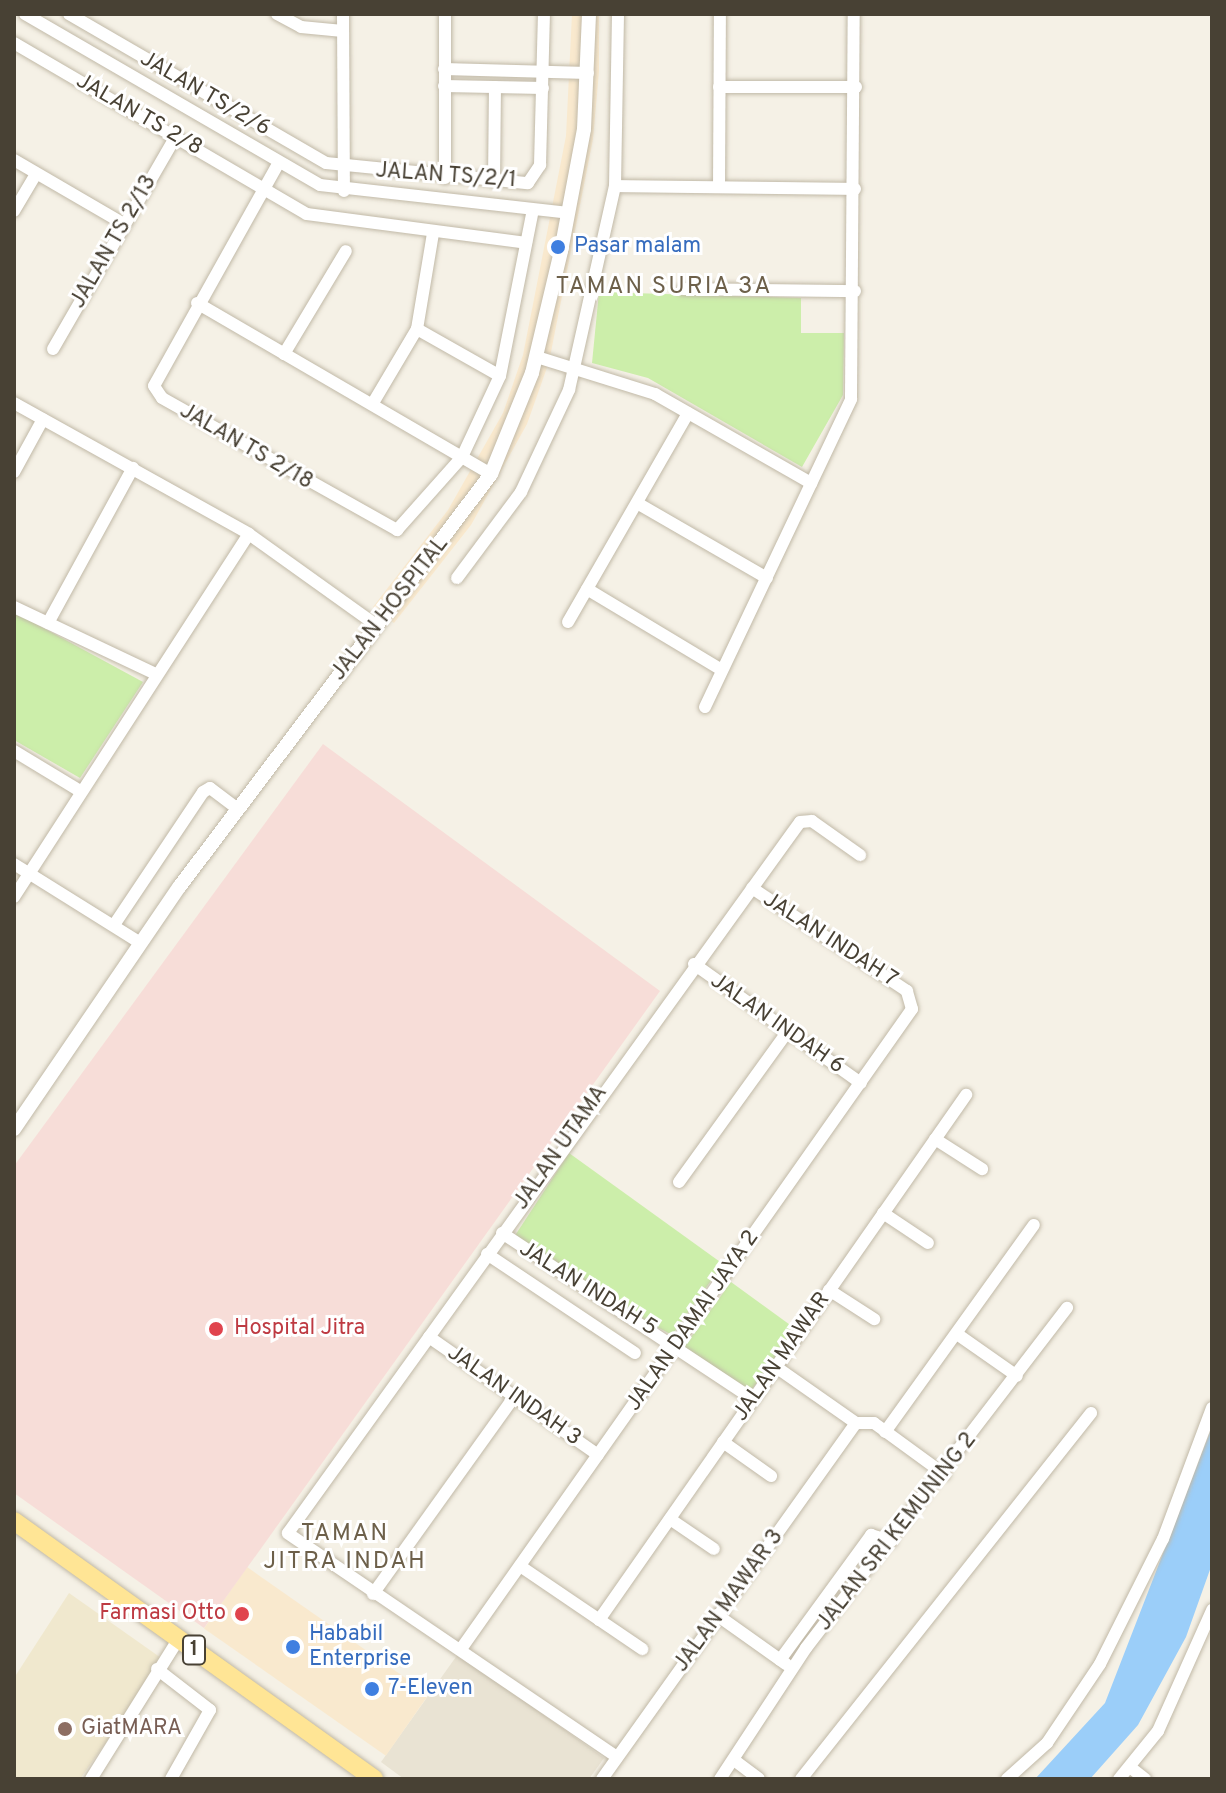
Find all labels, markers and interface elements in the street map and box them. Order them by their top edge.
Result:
street label: JALAN TS/2/6 [135,46,275,142]
street label: JALAN TS 2/8 [71,68,207,162]
street label: JALAN TS/2/1 [374,158,518,194]
street label: JALAN TS 2/13 [65,170,163,314]
place label: Pasar malam [574,234,701,260]
marker: Pasar malam [549,238,567,256]
district label: TAMAN SURIA 3A [555,274,773,302]
street label: JALAN TS 2/18 [174,398,318,496]
street label: JALAN HOSPITAL [326,532,454,686]
street label: JALAN INDAH 7 [757,887,903,993]
street label: JALAN INDAH 6 [705,968,849,1080]
street label: JALAN UTAMA [508,1081,614,1215]
street label: JALAN DAMAI JAYA 2 [621,1225,765,1417]
street label: JALAN INDAH 5 [514,1236,662,1342]
street label: JALAN MAWAR [728,1287,836,1427]
place label: Hospital Jitra [234,1316,365,1342]
marker: Hospital Jitra [205,1318,227,1340]
street label: JALAN INDAH 3 [442,1340,586,1452]
street label: JALAN SRI KEMUNING 2 [811,1428,983,1636]
district label: TAMAN JITRA INDAH [263,1521,427,1577]
street label: JALAN MAWAR 3 [668,1525,790,1677]
place label: Farmasi Otto [99,1601,226,1627]
marker: Farmasi Otto [233,1605,251,1623]
place label: Hababil Enterprise [309,1621,411,1672]
road number: 1 [182,1634,206,1666]
marker: Hababil Enterprise [284,1638,302,1656]
place label: 7-Eleven [388,1676,473,1702]
marker: 7-Eleven [363,1680,381,1698]
place label: GiatMARA [81,1716,182,1742]
marker: GiatMARA [56,1720,74,1738]

